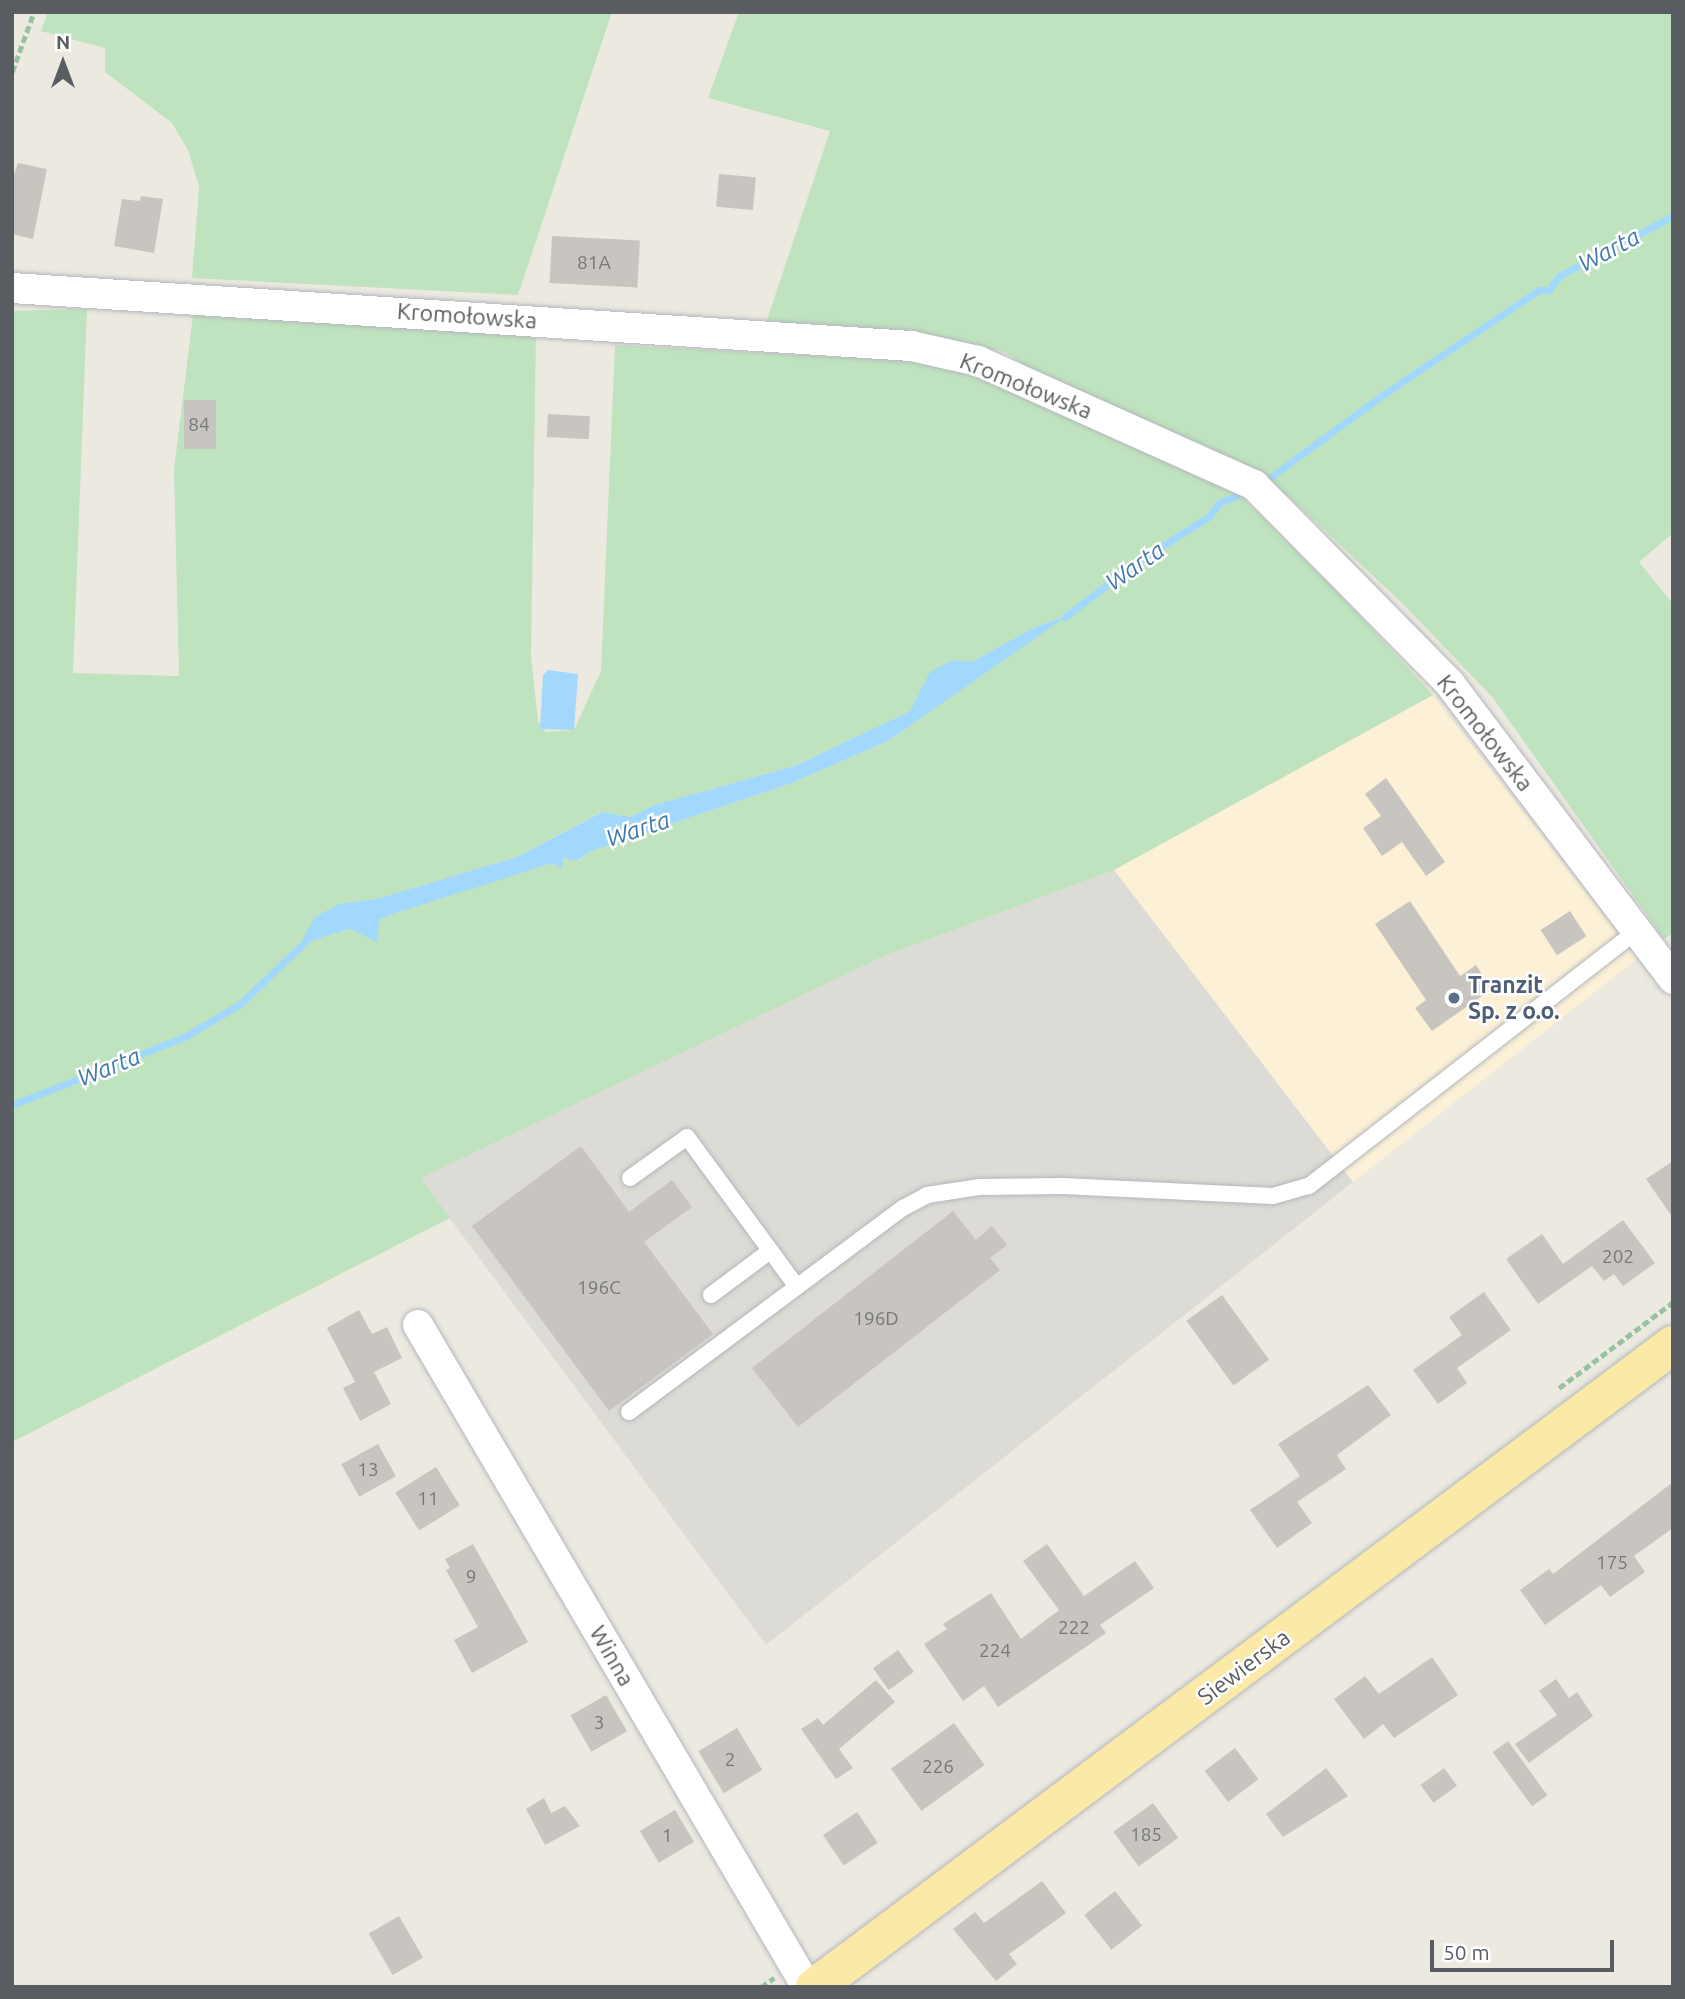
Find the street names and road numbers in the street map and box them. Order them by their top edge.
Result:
street label: Kromołowska [396,297,538,335]
street label: Kromołowska [956,347,1096,425]
street label: Kromołowska [1431,669,1539,797]
street label: Winna [584,1621,640,1691]
street label: Siewierska [1192,1623,1296,1711]

